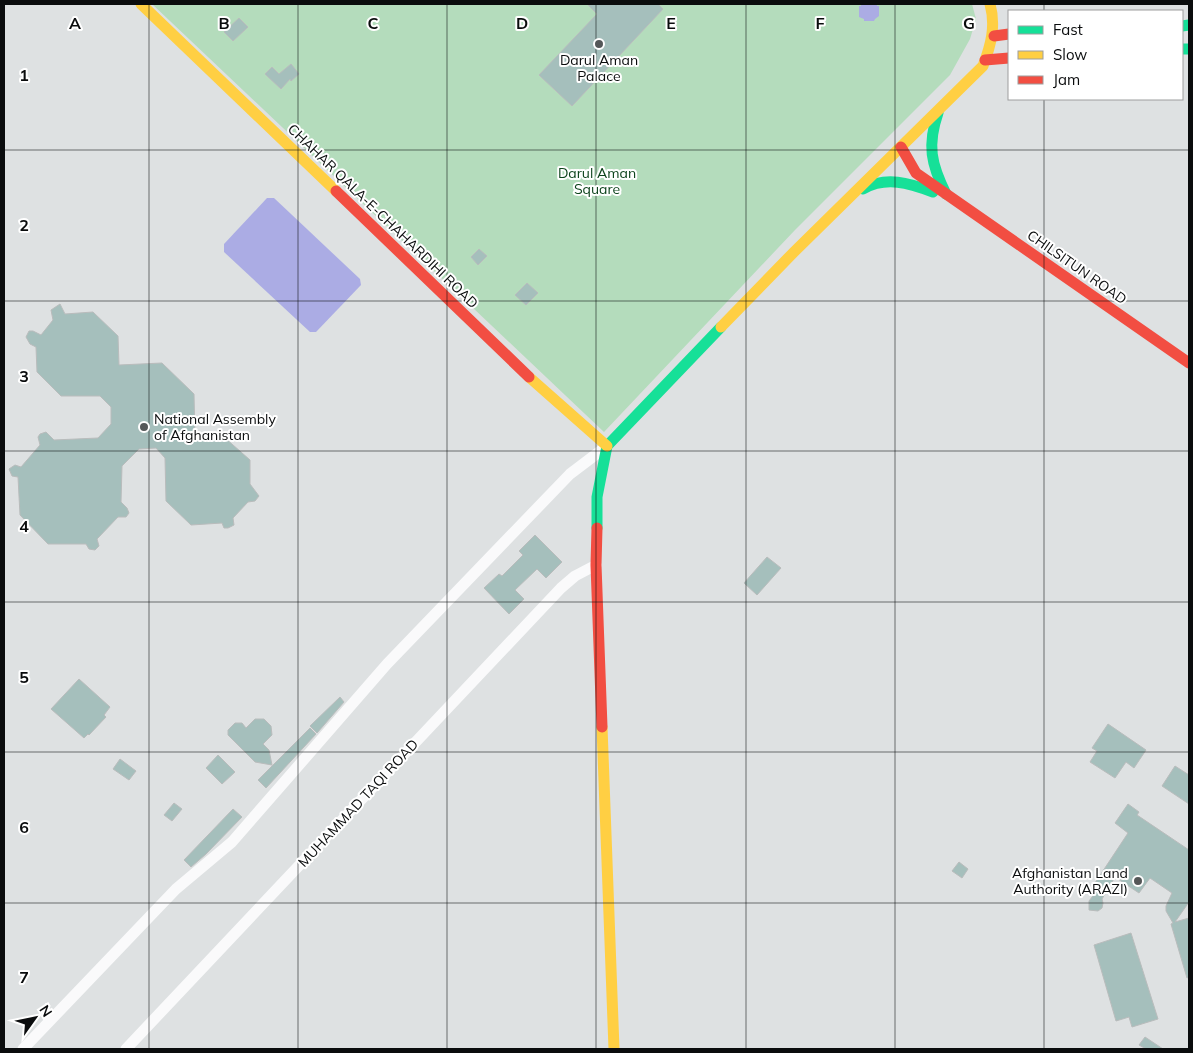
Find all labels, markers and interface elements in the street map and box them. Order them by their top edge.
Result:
legend [1008,10,1183,100]
text: A [69,13,81,33]
text: B [218,13,230,33]
text: C [368,13,379,33]
text: D [516,13,528,33]
text: E [666,13,676,33]
text: F [815,13,825,33]
text: G [963,13,975,33]
text: Fast [1053,20,1083,39]
marker: Darul Aman Palace [593,38,605,50]
text: Slow [1053,45,1087,64]
place label: Darul Aman Palace [560,51,638,85]
text: 1 [19,65,29,85]
text: Jam [1053,70,1080,89]
street label: CHAHAR QALA-E-CHAHARDIHI ROAD [284,120,482,312]
park label: Darul Aman Square [558,164,636,198]
text: 2 [19,215,29,235]
street label: CHILSITUN ROAD [1024,226,1130,308]
text: 3 [19,366,29,386]
place label: National Assembly of Afghanistan [154,410,276,444]
marker: National Assembly of Afghanistan [138,421,150,433]
text: 4 [19,516,29,536]
text: 5 [19,667,29,687]
street label: MUHAMMAD TAQI ROAD [294,735,422,871]
text: 6 [19,817,29,837]
place label: Afghanistan Land Authority (ARAZI) [1012,864,1128,898]
marker: Afghanistan Land Authority (ARAZI) [1132,875,1144,887]
text: 7 [19,967,29,987]
north arrow [10,993,60,1043]
text: N [35,1002,56,1020]

